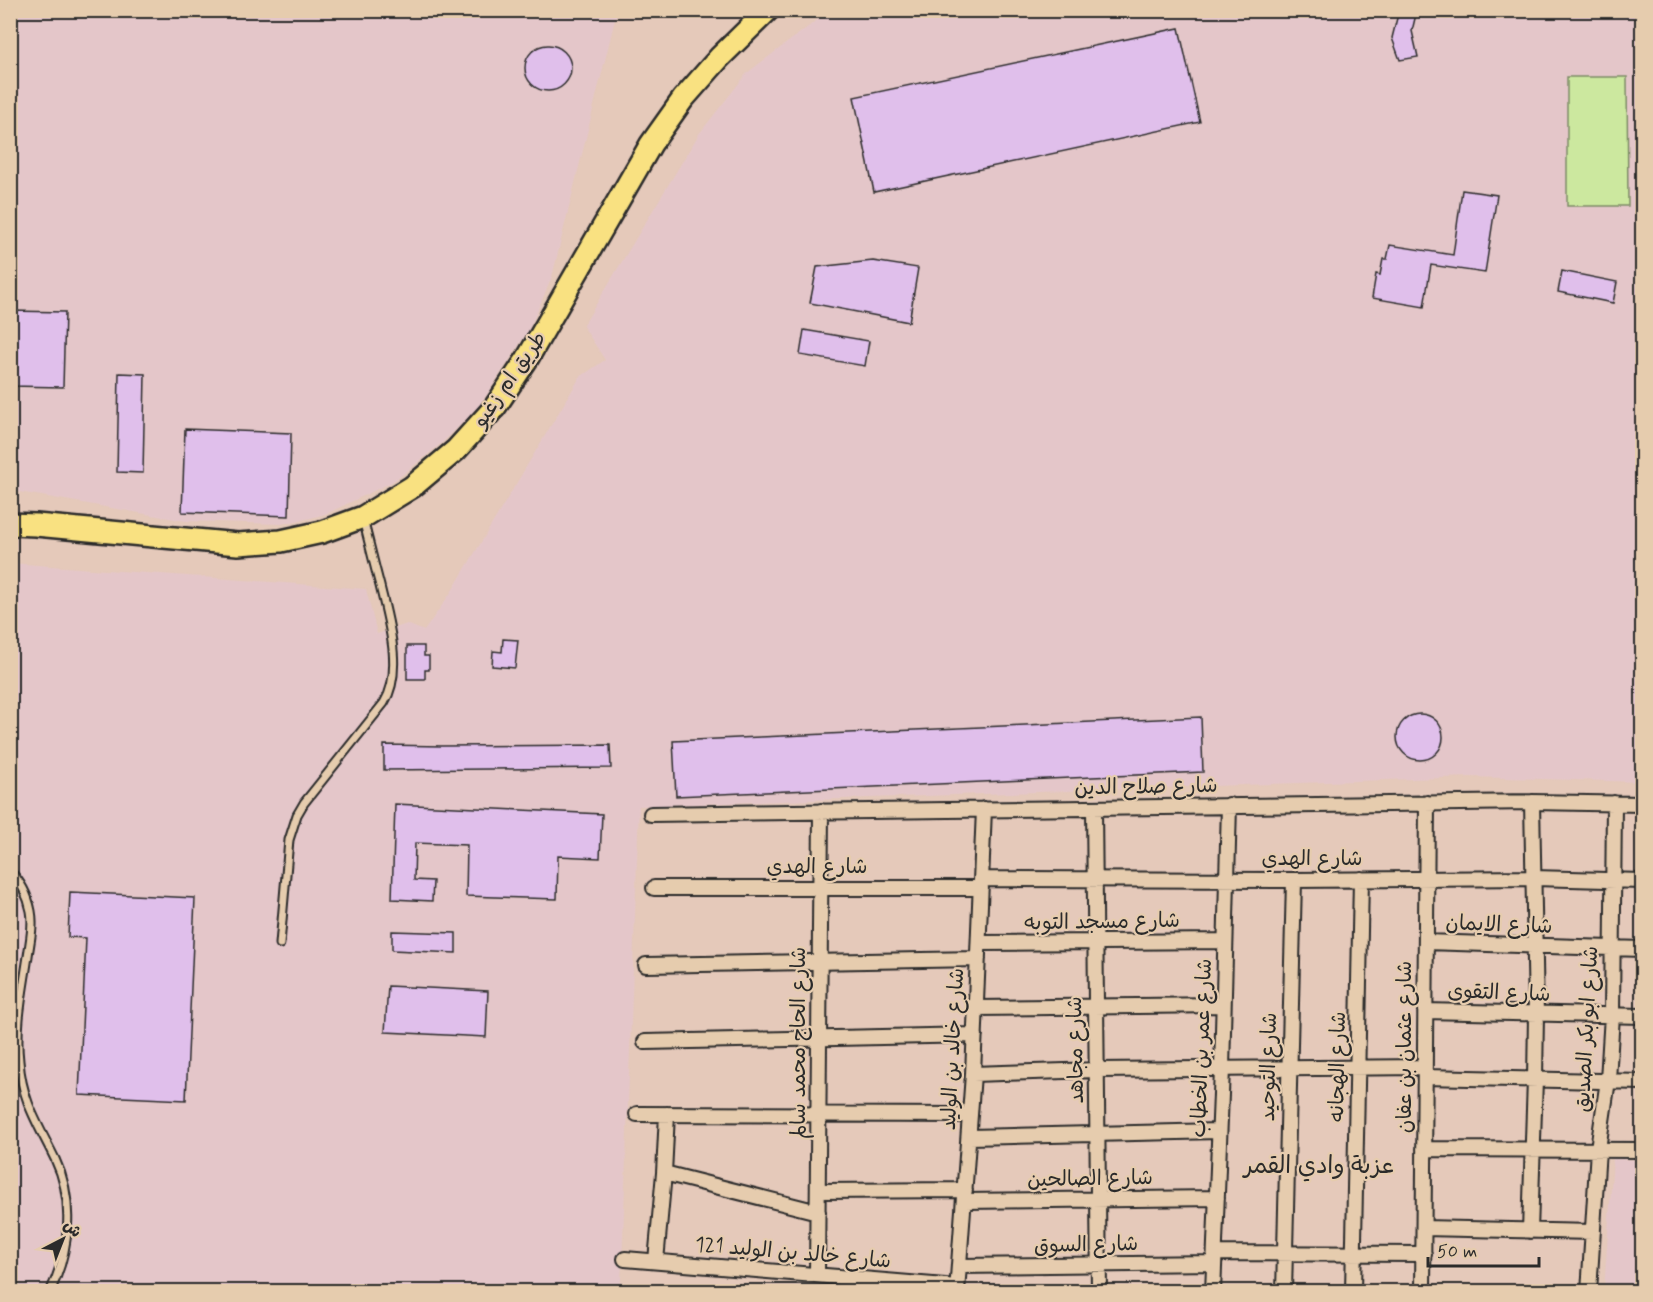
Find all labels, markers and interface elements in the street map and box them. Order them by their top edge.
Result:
street label: طريق ام زغيو [465,326,554,435]
street label: شارع صلاح الدين [1074,772,1218,802]
street label: شارع الهدي [1262,845,1362,873]
street label: شارع الهدي [767,853,867,881]
street label: شارع مسجد التوبه [1024,907,1180,937]
street label: شارع الايمان [1445,909,1553,941]
street label: شارع ابو بكر الصديق [1569,945,1605,1113]
street label: شارع الحاج محمد سالم [785,947,814,1139]
street label: شارع عمر بن الخطاب [1185,958,1219,1138]
street label: شارع عثمان بن عفان [1391,961,1419,1133]
street label: شارع خالد بن الوليد [935,967,971,1131]
street label: شارع التقوى [1447,977,1551,1009]
street label: شارع مجاهد [1061,996,1091,1104]
street label: شارع الهجانه [1323,1011,1353,1123]
street label: شارع التوحيد [1254,1012,1284,1122]
district label: عزبة وادي القمر [1242,1151,1394,1182]
street label: شارع الصالحين [1027,1164,1153,1194]
north arrow [33,1209,93,1269]
text: ش [58,1215,86,1243]
street label: شارع خالد بن الوليد 121 [694,1230,892,1276]
street label: شارع السوق [1034,1230,1138,1260]
scale bar [1428,1230,1539,1268]
text: 50 m [1437,1240,1477,1264]

